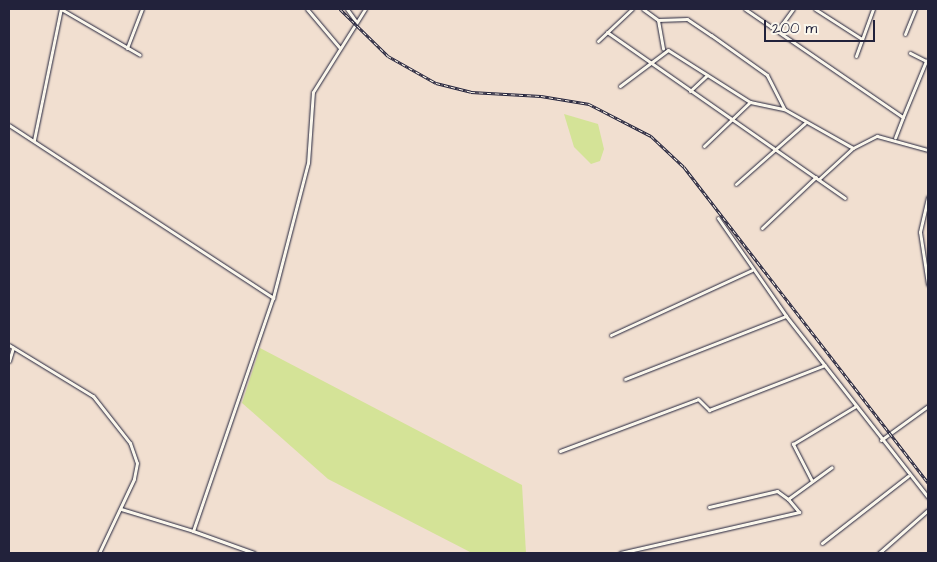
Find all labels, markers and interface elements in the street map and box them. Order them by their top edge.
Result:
scale bar [767,10,878,42]
text: 200 m [772,18,817,39]

